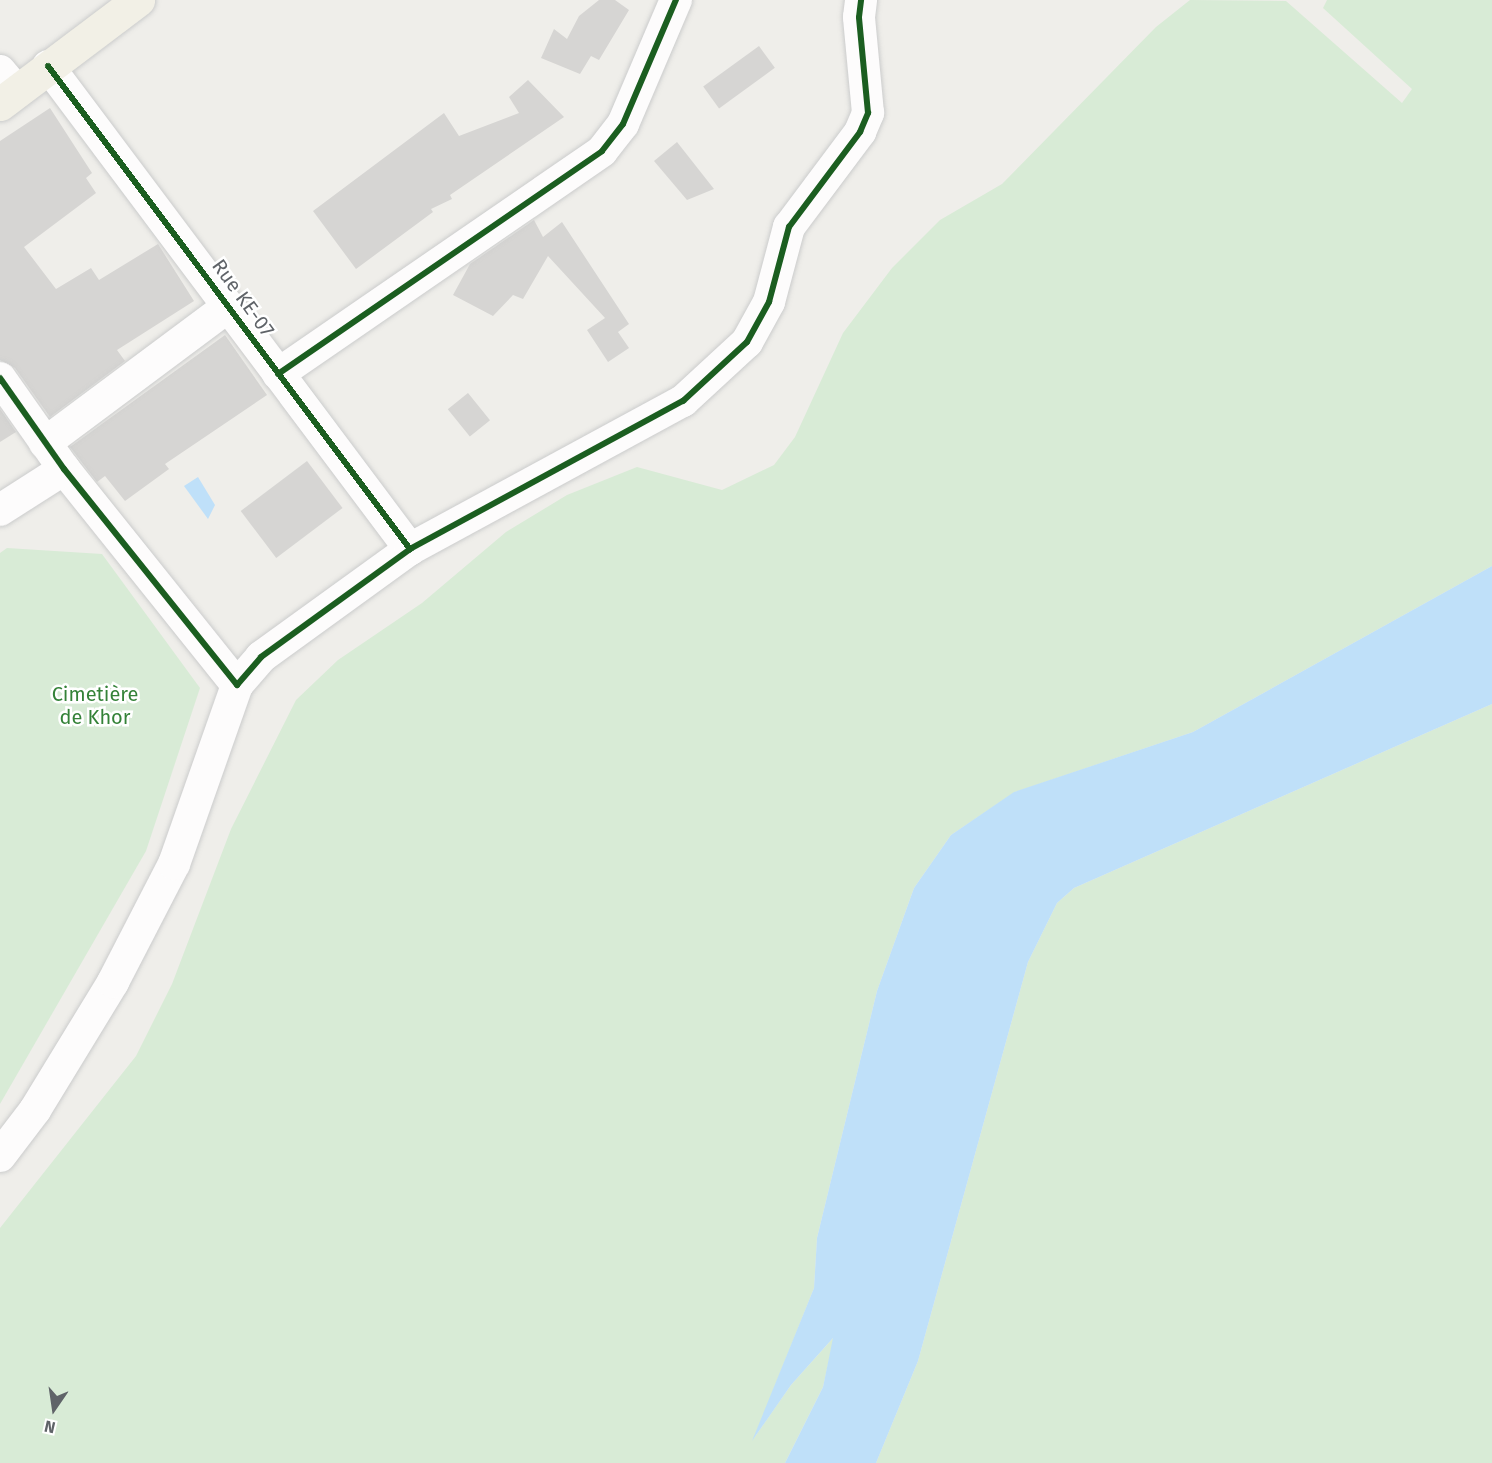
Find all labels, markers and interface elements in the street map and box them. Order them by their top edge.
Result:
street label: Rue KE-07 [207,255,279,341]
park label: Cimetière de Khor [52,682,138,729]
north arrow [24,1379,84,1439]
text: N [43,1417,57,1437]

